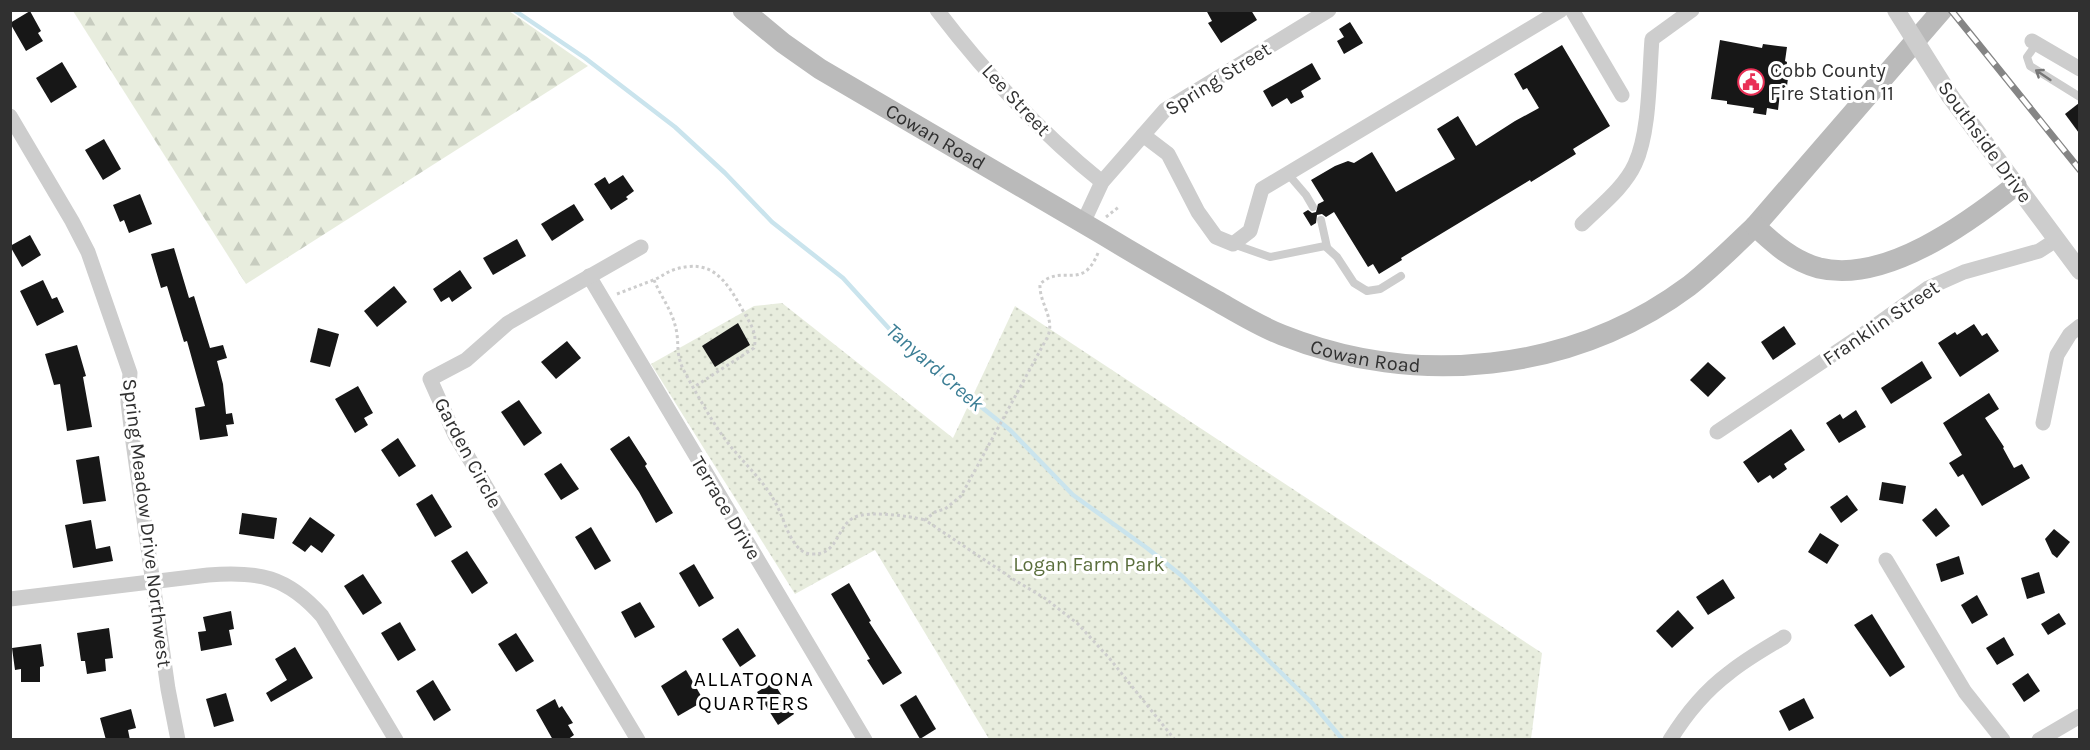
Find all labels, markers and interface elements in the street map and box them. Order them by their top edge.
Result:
street label: Spring Street [1161,37,1275,121]
street label: Lee Street [977,59,1055,141]
place label: Cobb County Fire Station 11 [1770,59,1894,105]
public building icon: Cobb County Fire Station 11 [1736,67,1766,97]
one-way arrow [2035,68,2052,81]
street label: Southside Drive [1933,77,2037,207]
street label: Cowan Road [882,99,990,175]
street label: Franklin Street [1818,275,1944,370]
water label: Tanyard Creek [881,318,989,416]
street label: Cowan Road [1308,334,1421,377]
street label: Spring Meadow Drive Northwest [118,377,176,669]
street label: Garden Circle [429,394,507,512]
street label: Terrace Drive [686,452,766,564]
park label: Logan Farm Park [1013,553,1165,576]
district label: ALLATOONA QUARTERS [694,667,814,715]

